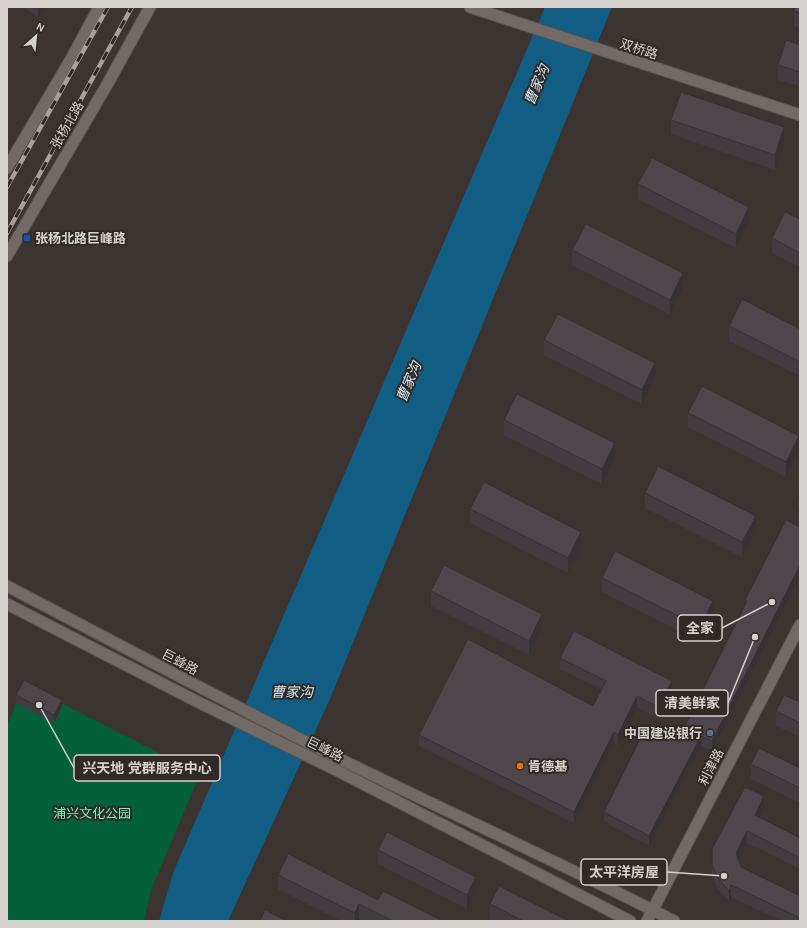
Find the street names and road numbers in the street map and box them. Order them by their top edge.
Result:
street label: 双桥路 [618,36,660,62]
street label: 张杨北路 [48,99,86,151]
street label: 巨蜂路 [159,646,201,678]
street label: 巨峰路 [304,734,346,764]
street label: 利津路 [695,746,727,788]

